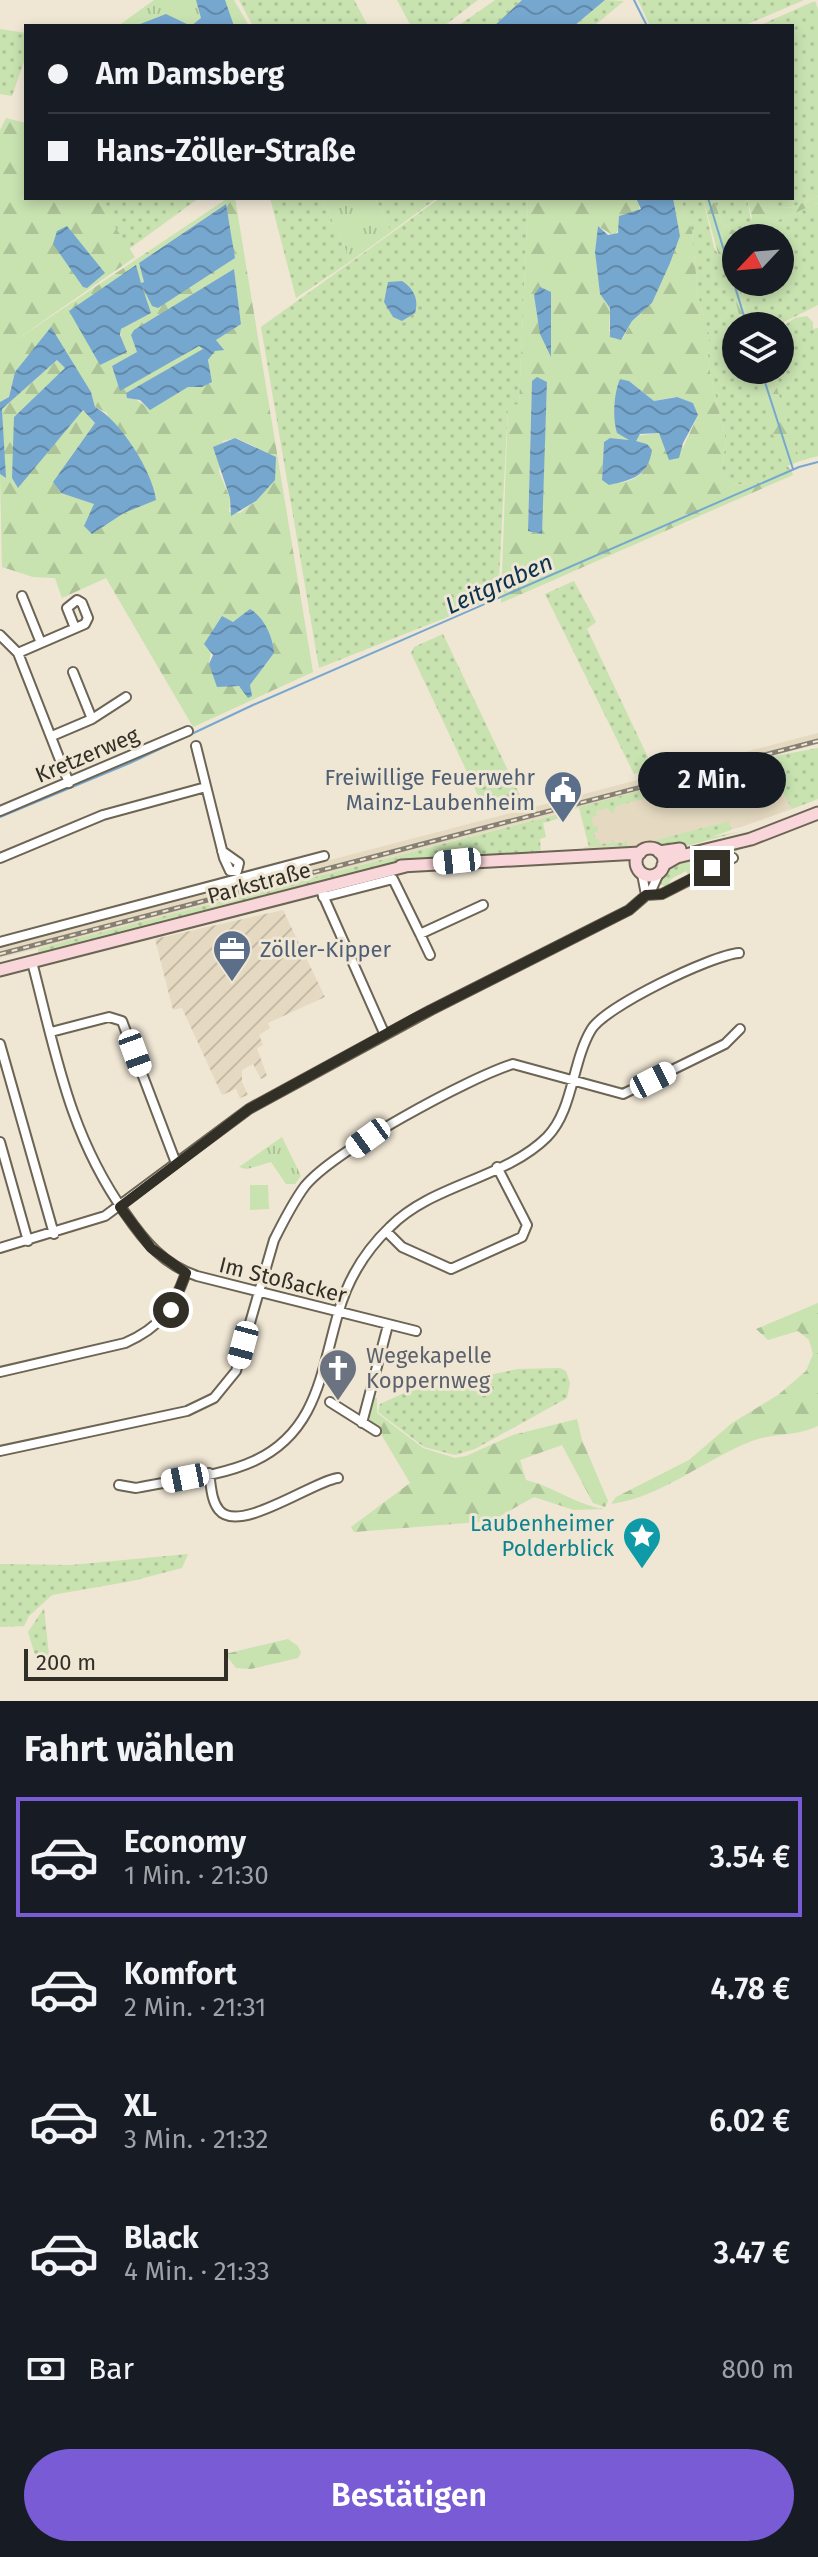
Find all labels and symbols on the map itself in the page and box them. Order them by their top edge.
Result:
north arrow [722,224,794,296]
water label: Leitgraben [441,548,557,620]
street label: Kretzerweg [31,721,143,789]
callout: 2 Min. [638,752,786,808]
place label: Freiwillige Feuerwehr Mainz-Laubenheim [325,764,536,816]
public building icon: Freiwillige Feuerwehr Mainz-Laubenheim [542,769,584,824]
car [432,847,482,875]
route end [694,850,730,886]
street label: Parkstraße [204,856,314,910]
office icon: Zöller-Kipper [211,928,253,983]
place label: Zöller-Kipper [260,936,392,963]
car [116,1026,154,1080]
car [626,1058,680,1102]
car [342,1114,394,1162]
street label: Im Stoßacker [216,1251,350,1309]
route start [153,1292,189,1328]
car [225,1319,261,1371]
place label: Wegekapelle Koppernweg [366,1342,492,1394]
church icon: Wegekapelle Koppernweg [317,1347,359,1402]
car [159,1462,211,1494]
place label: Laubenheimer Polderblick [470,1510,615,1562]
place icon: Laubenheimer Polderblick [621,1515,663,1570]
scale bar [24,1645,228,1681]

